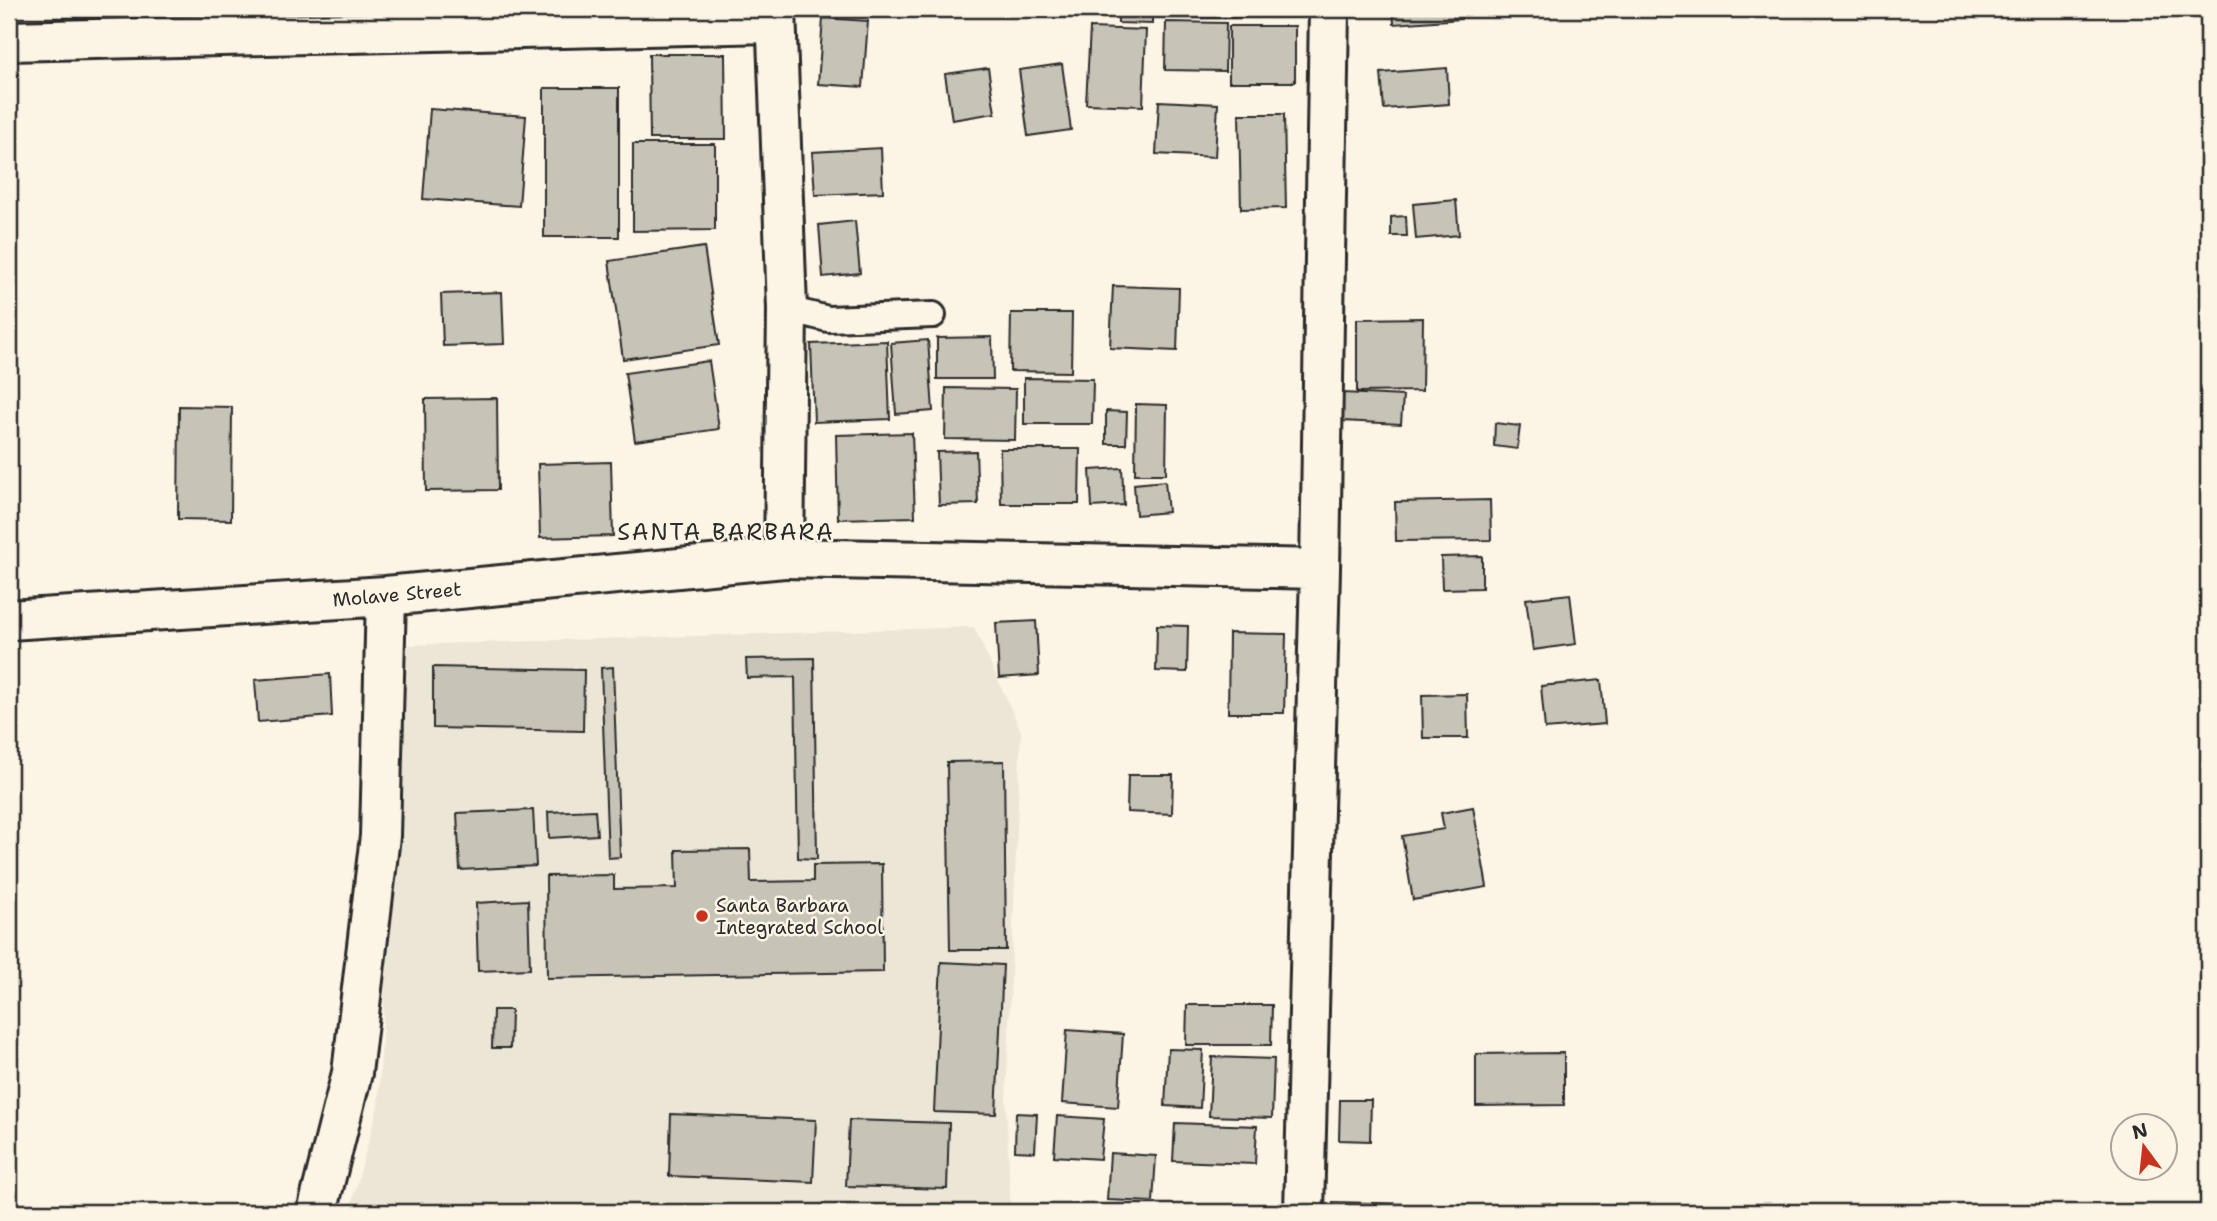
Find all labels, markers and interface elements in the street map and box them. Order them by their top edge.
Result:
district label: SANTA BARBARA [617,517,835,547]
street label: Molave Street [332,576,463,613]
place label: Santa Barbara Integrated School [716,893,883,940]
marker: Santa Barbara Integrated School [694,908,710,924]
north arrow [2108,1112,2178,1182]
text: N [2129,1117,2150,1145]

